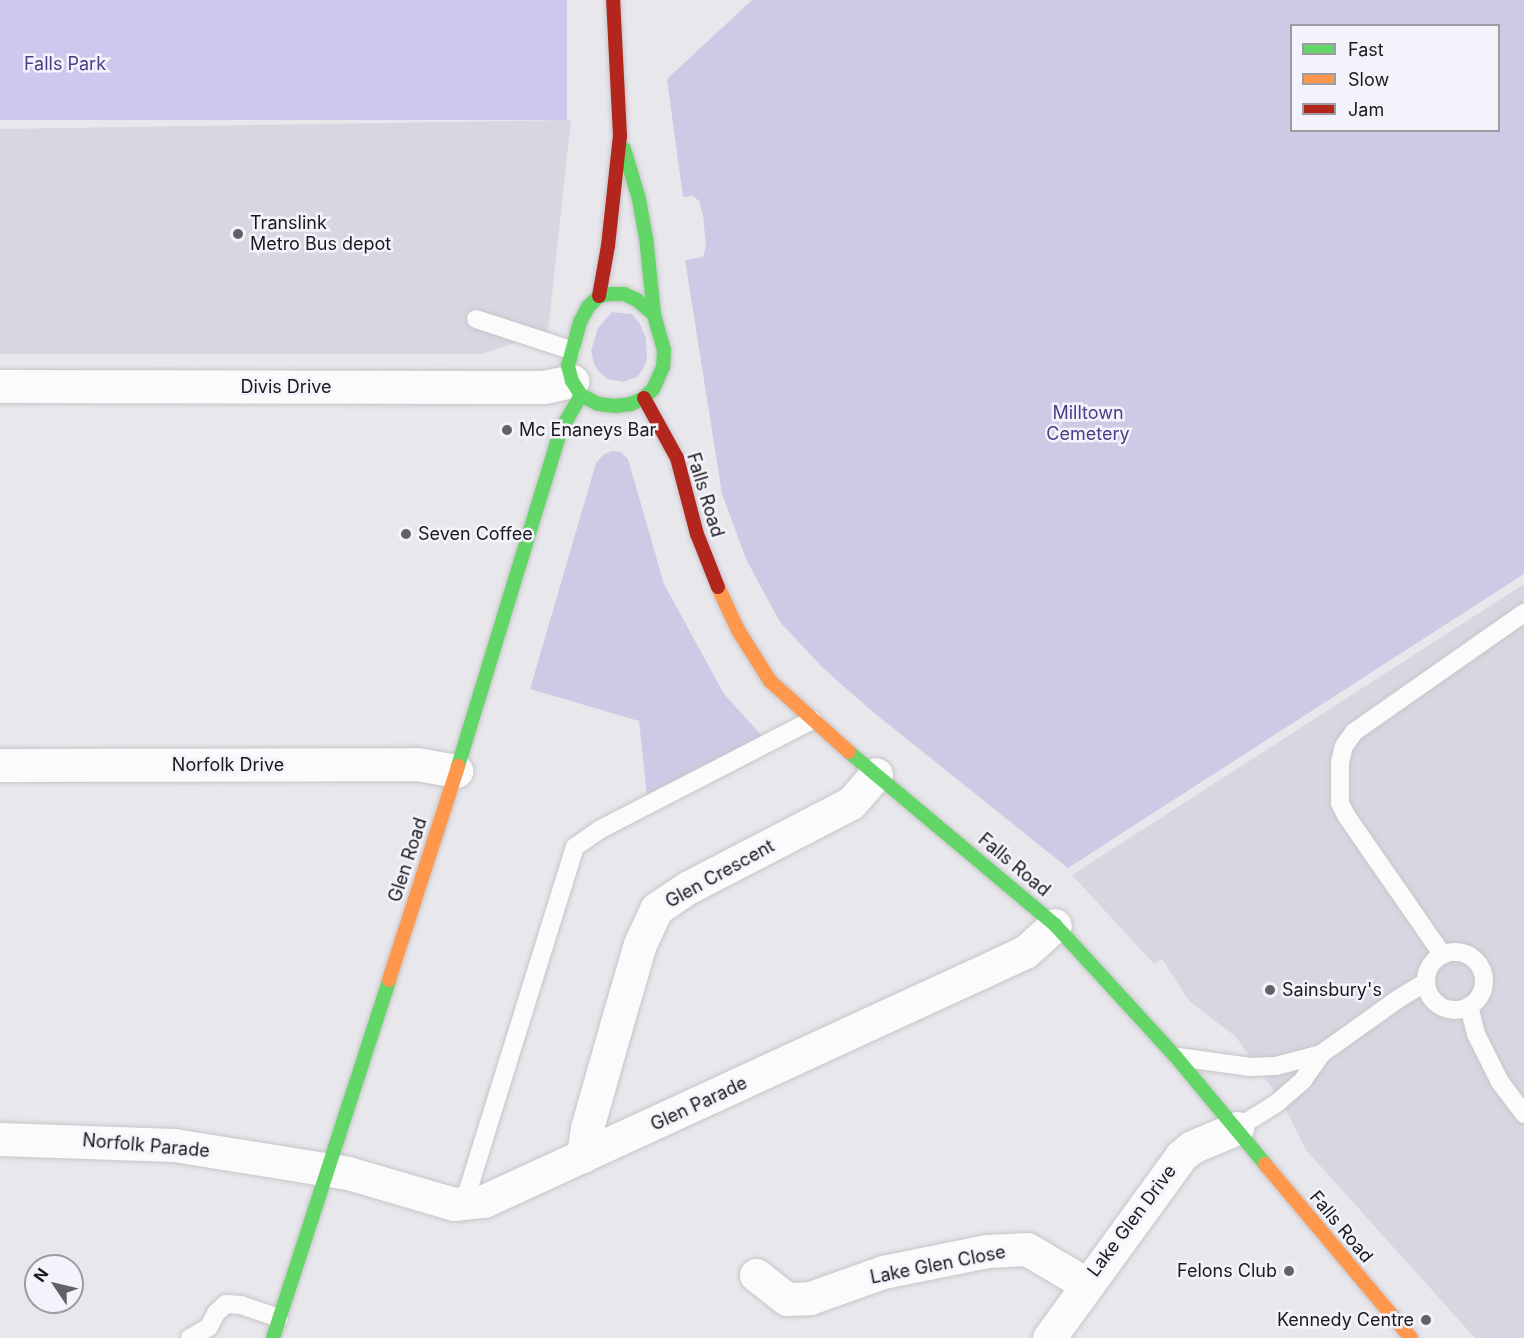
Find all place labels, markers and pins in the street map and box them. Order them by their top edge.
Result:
place label: Translink Metro Bus depot [250,213,391,256]
marker: Translink Metro Bus depot [231,227,245,241]
place label: Mc Enaneys Bar [519,419,656,441]
marker: Mc Enaneys Bar [500,423,514,437]
place label: Seven Coffee [418,523,533,545]
marker: Seven Coffee [399,527,413,541]
place label: Sainsbury's [1282,979,1382,1001]
marker: Sainsbury's [1263,983,1277,997]
place label: Felons Club [1177,1260,1277,1282]
marker: Felons Club [1282,1264,1296,1278]
place label: Kennedy Centre [1277,1309,1414,1331]
marker: Kennedy Centre [1419,1313,1433,1327]

